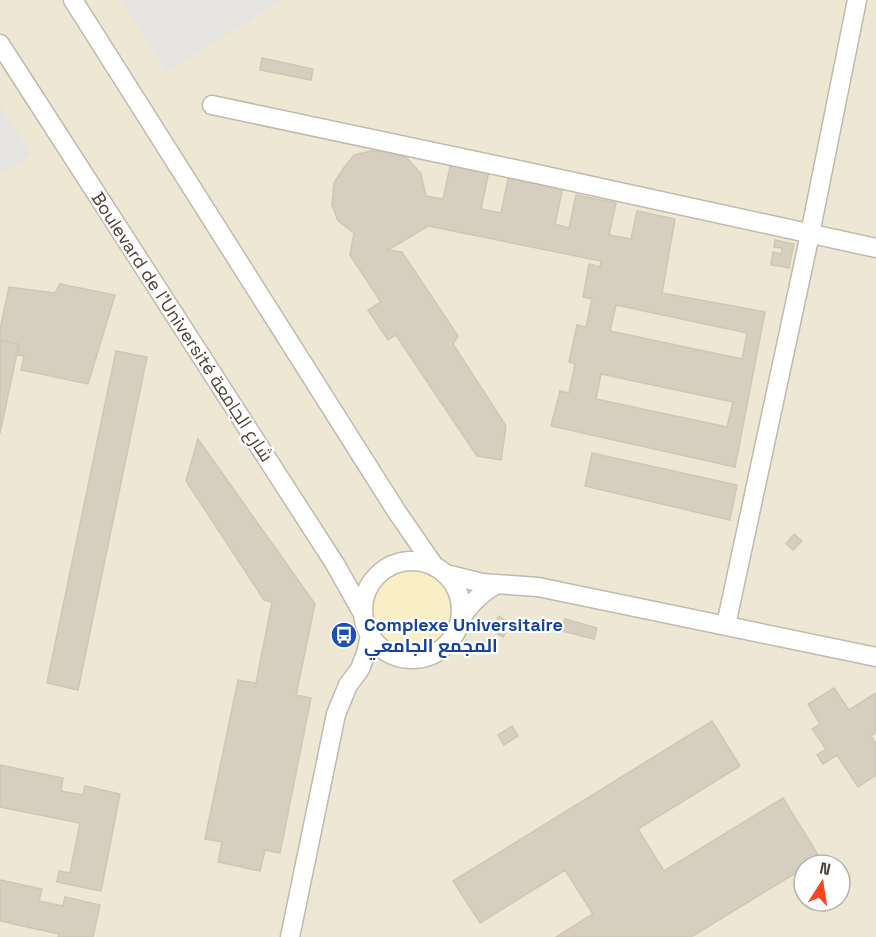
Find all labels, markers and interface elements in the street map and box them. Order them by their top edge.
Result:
street label: Boulevard de l'Université شارع الجامعة [86,188,278,466]
place label: Complexe Universitaire المجمع الجامعي [364,613,563,661]
bus stop icon: Complexe Universitaire المجمع الجامعي [329,620,359,650]
north arrow [792,853,852,913]
text: N [818,857,832,880]

